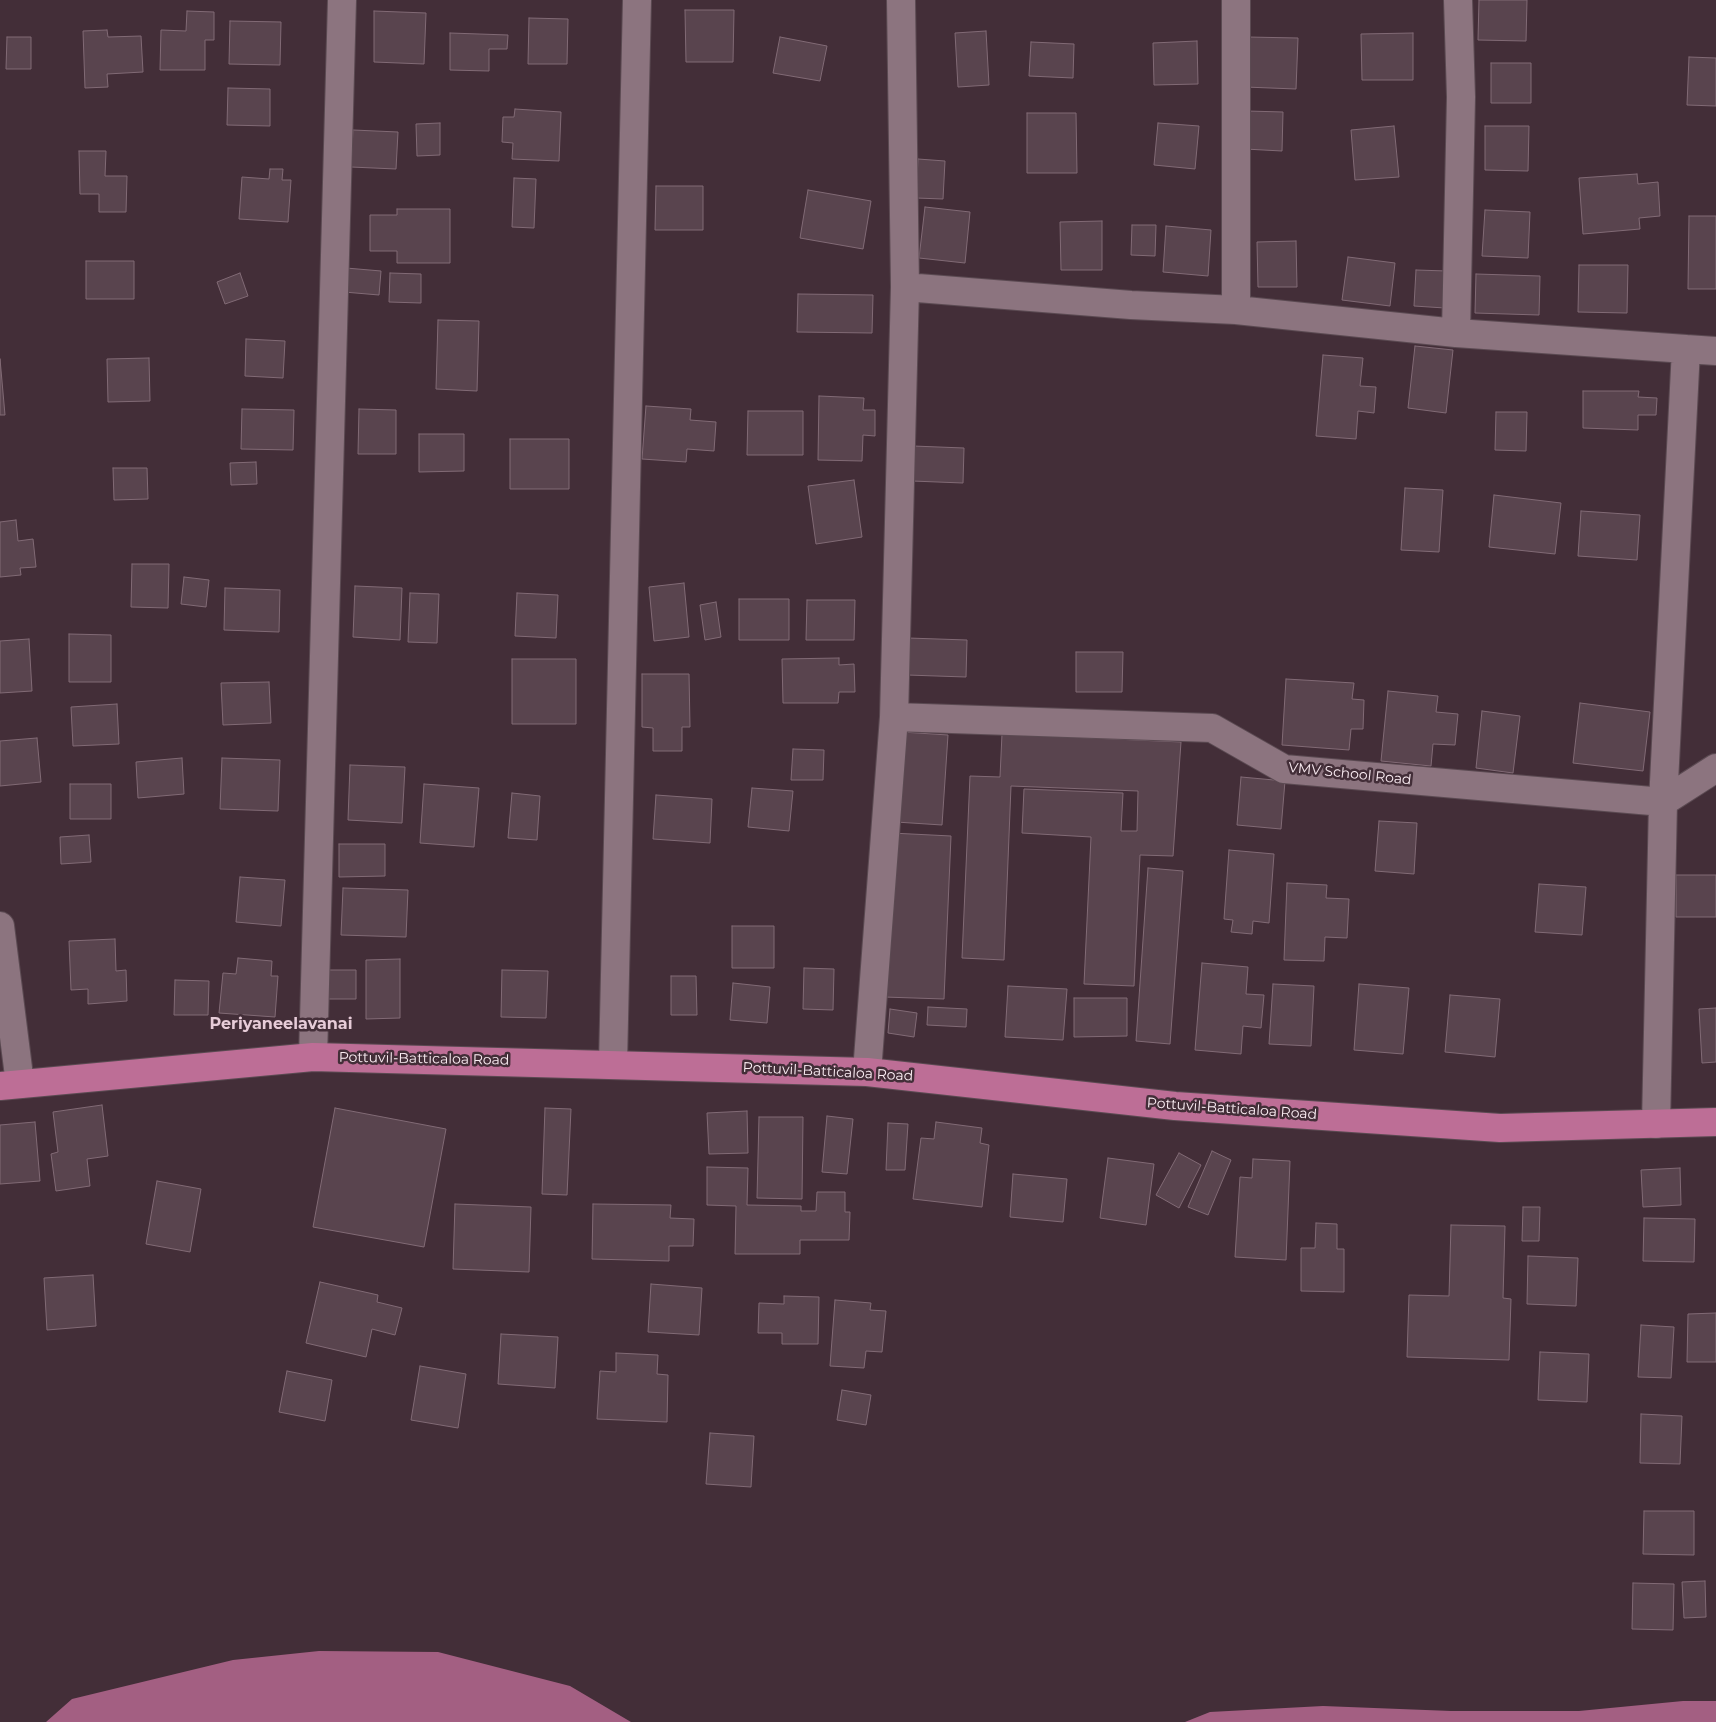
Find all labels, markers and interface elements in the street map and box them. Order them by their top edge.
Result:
street label: VMV School Road [1288,759,1412,789]
district label: Periyaneelavanai [209,1014,353,1034]
street label: Pottuvil-Batticaloa Road [339,1049,509,1069]
street label: Pottuvil-Batticaloa Road [742,1059,914,1085]
street label: Pottuvil-Batticaloa Road [1146,1095,1318,1123]

